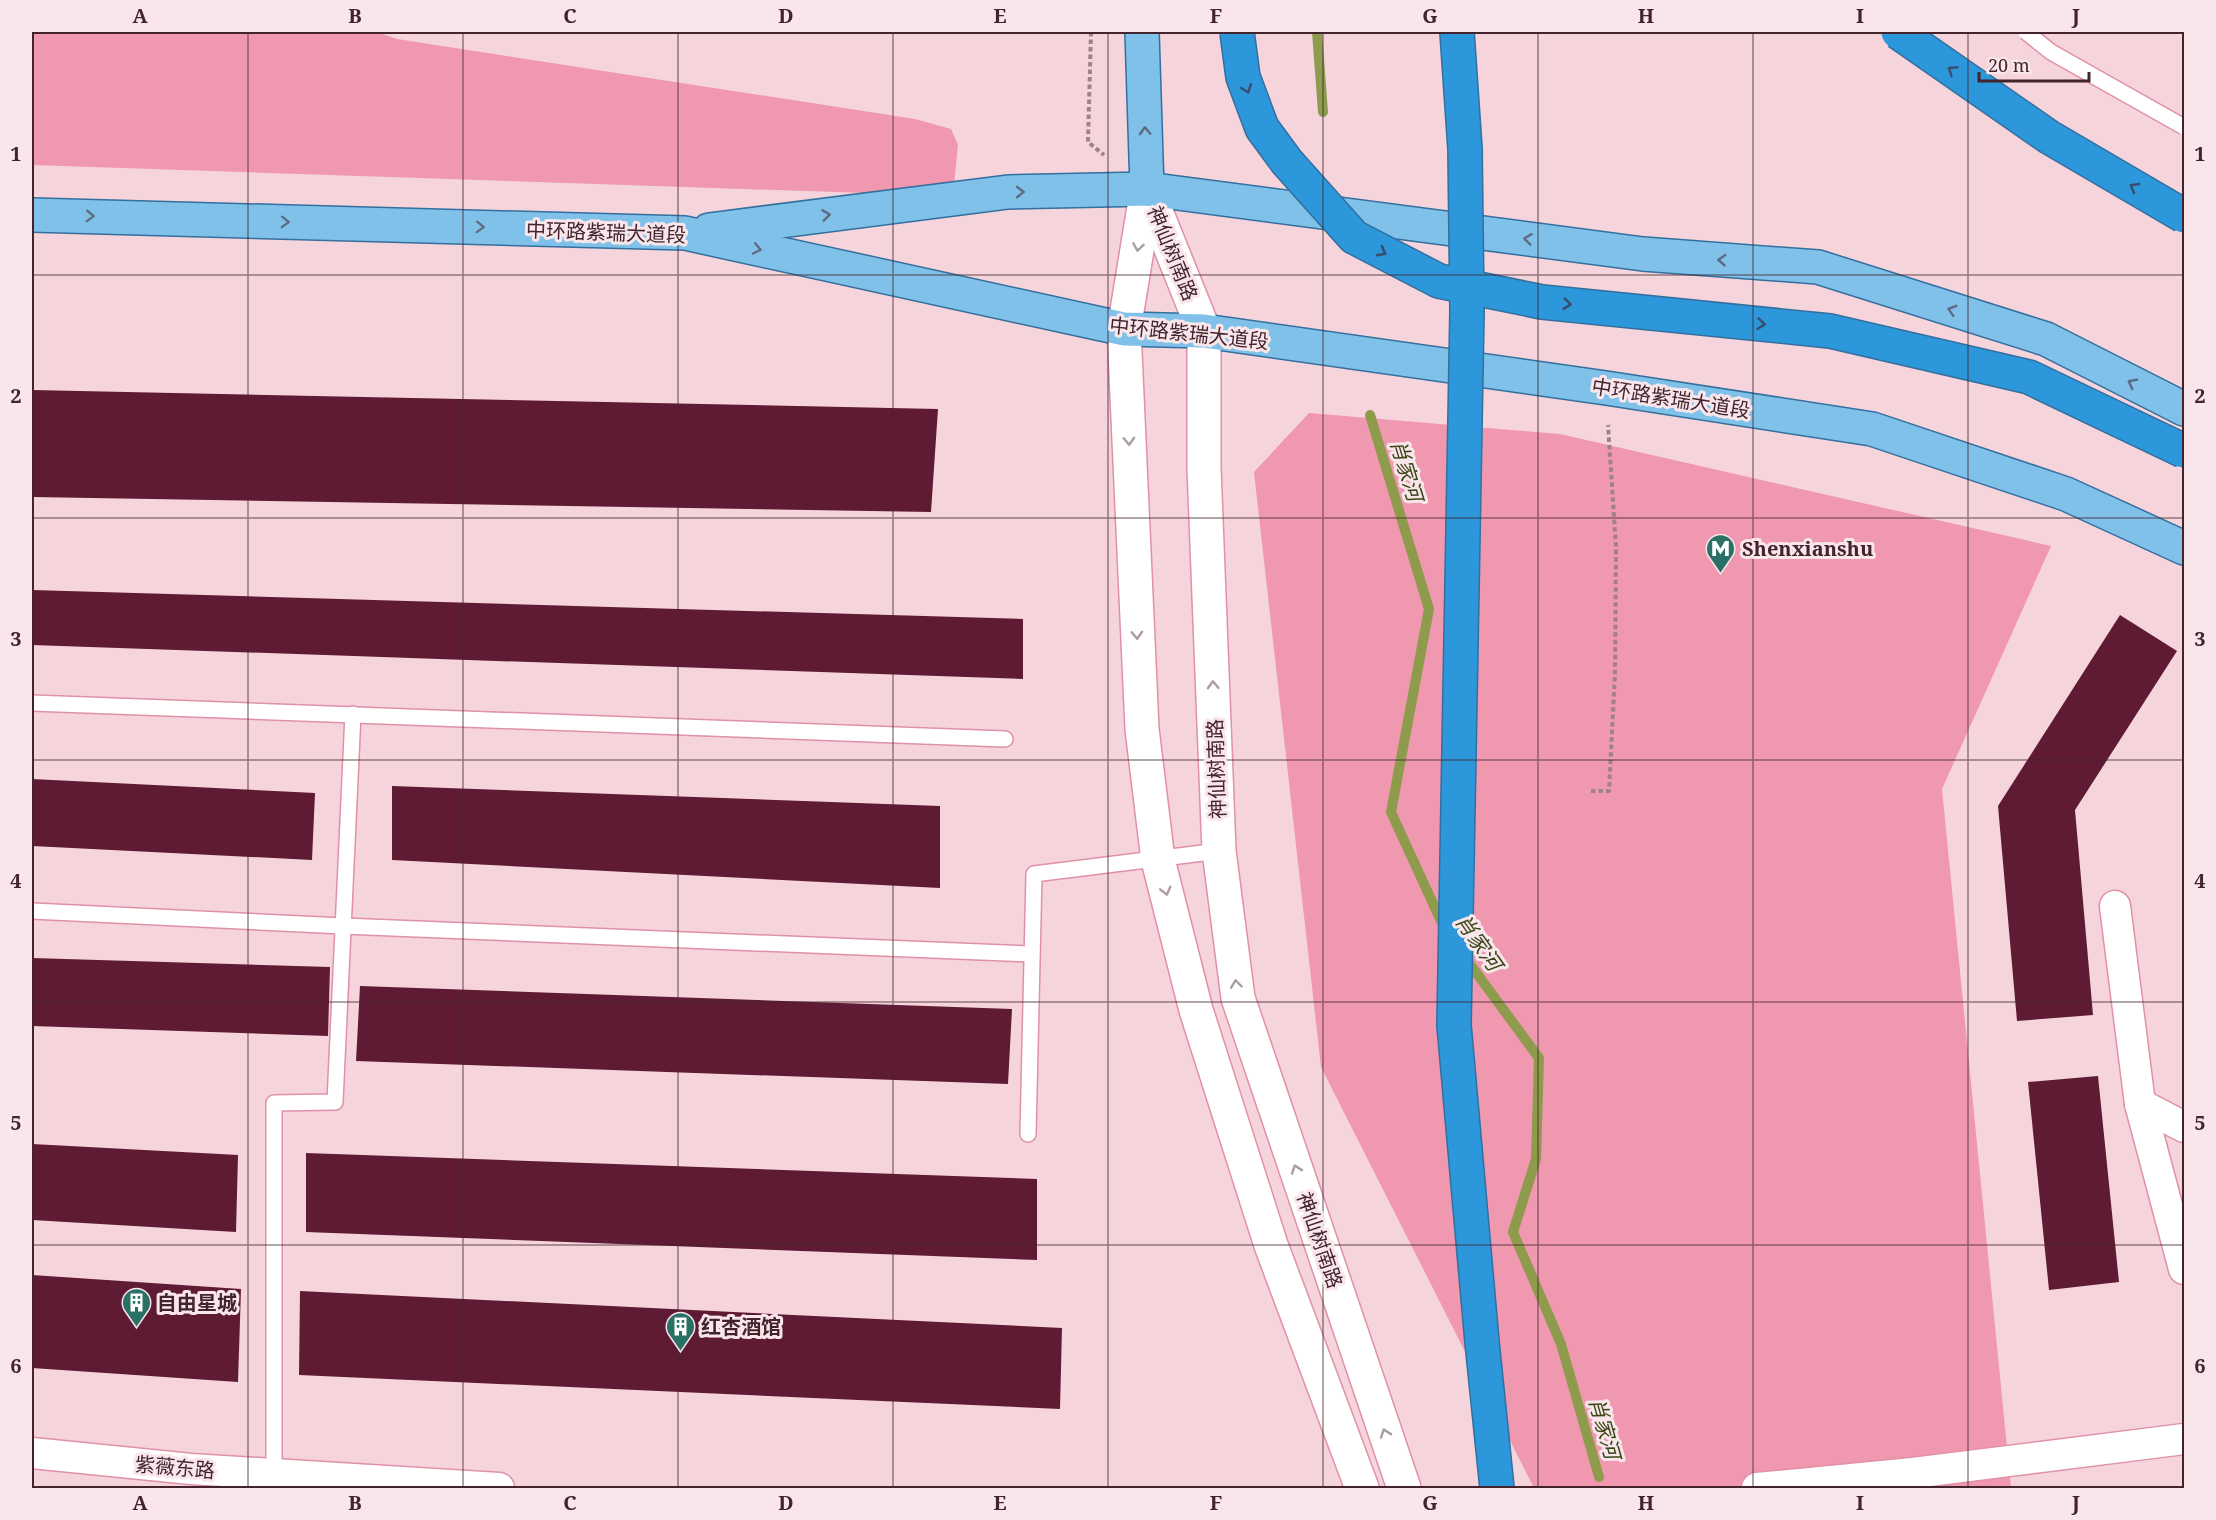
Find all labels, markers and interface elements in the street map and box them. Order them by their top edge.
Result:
text: A [132,2,148,29]
text: B [348,2,362,29]
text: C [563,2,577,29]
text: D [778,2,794,29]
text: E [993,2,1007,29]
text: F [1210,2,1222,29]
text: G [1422,2,1438,29]
text: H [1638,2,1654,29]
text: I [1856,2,1864,29]
text: J [2071,2,2080,29]
scale bar [1979,45,2088,83]
text: 20 m [1988,53,2030,77]
one-way arrow [1948,66,1959,77]
one-way arrow [1240,83,1252,94]
one-way arrow [1139,126,1152,135]
text: 1 [10,140,22,167]
text: 1 [2194,140,2206,167]
one-way arrow [2130,182,2140,194]
one-way arrow [1016,186,1025,198]
street label: 神仙树南路 [1142,202,1204,304]
one-way arrow [822,209,831,222]
one-way arrow [85,210,94,223]
one-way arrow [280,216,289,228]
street label: 中环路紫瑞大道段 [526,216,686,248]
one-way arrow [475,221,484,233]
one-way arrow [1524,233,1533,246]
one-way arrow [752,241,762,254]
one-way arrow [1132,242,1144,251]
one-way arrow [1375,244,1386,256]
one-way arrow [1717,254,1726,267]
one-way arrow [1563,297,1572,310]
one-way arrow [1947,305,1958,317]
street label: 中环路紫瑞大道段 [1108,311,1270,355]
one-way arrow [1757,317,1766,330]
street label: 中环路紫瑞大道段 [1590,372,1752,424]
one-way arrow [2128,379,2139,390]
text: 2 [10,382,22,409]
text: 2 [2194,382,2206,409]
one-way arrow [1123,436,1135,445]
water label: 肖家河 [1384,436,1431,508]
metro station icon: Shenxianshu [1705,532,1737,574]
place label: Shenxianshu [1742,535,1873,562]
text: 3 [10,625,22,652]
text: 3 [2194,625,2206,652]
one-way arrow [1131,631,1144,640]
one-way arrow [1206,680,1219,689]
street label: 神仙树南路 [1201,719,1231,819]
text: 4 [10,867,22,894]
text: 4 [2194,867,2206,894]
one-way arrow [1158,886,1171,896]
water label: 肖家河 [1449,908,1511,979]
one-way arrow [1230,979,1243,988]
text: 5 [10,1109,22,1136]
text: 5 [2194,1109,2206,1136]
one-way arrow [1290,1164,1303,1175]
street label: 神仙树南路 [1291,1188,1349,1292]
building icon: 自由星城 [120,1286,152,1328]
place label: 自由星城 [157,1289,237,1316]
building icon: 红杏酒馆 [664,1310,696,1352]
place label: 红杏酒馆 [701,1313,781,1340]
text: 6 [10,1352,22,1379]
text: 6 [2194,1352,2206,1379]
water label: 肖家河 [1583,1394,1628,1466]
one-way arrow [1380,1428,1393,1439]
street label: 紫薇东路 [134,1450,216,1484]
text: A [132,1489,148,1516]
text: B [348,1489,362,1516]
text: C [563,1489,577,1516]
text: D [778,1489,794,1516]
text: E [993,1489,1007,1516]
text: F [1210,1489,1222,1516]
text: G [1422,1489,1438,1516]
text: H [1638,1489,1654,1516]
text: I [1856,1489,1864,1516]
text: J [2071,1489,2080,1516]

